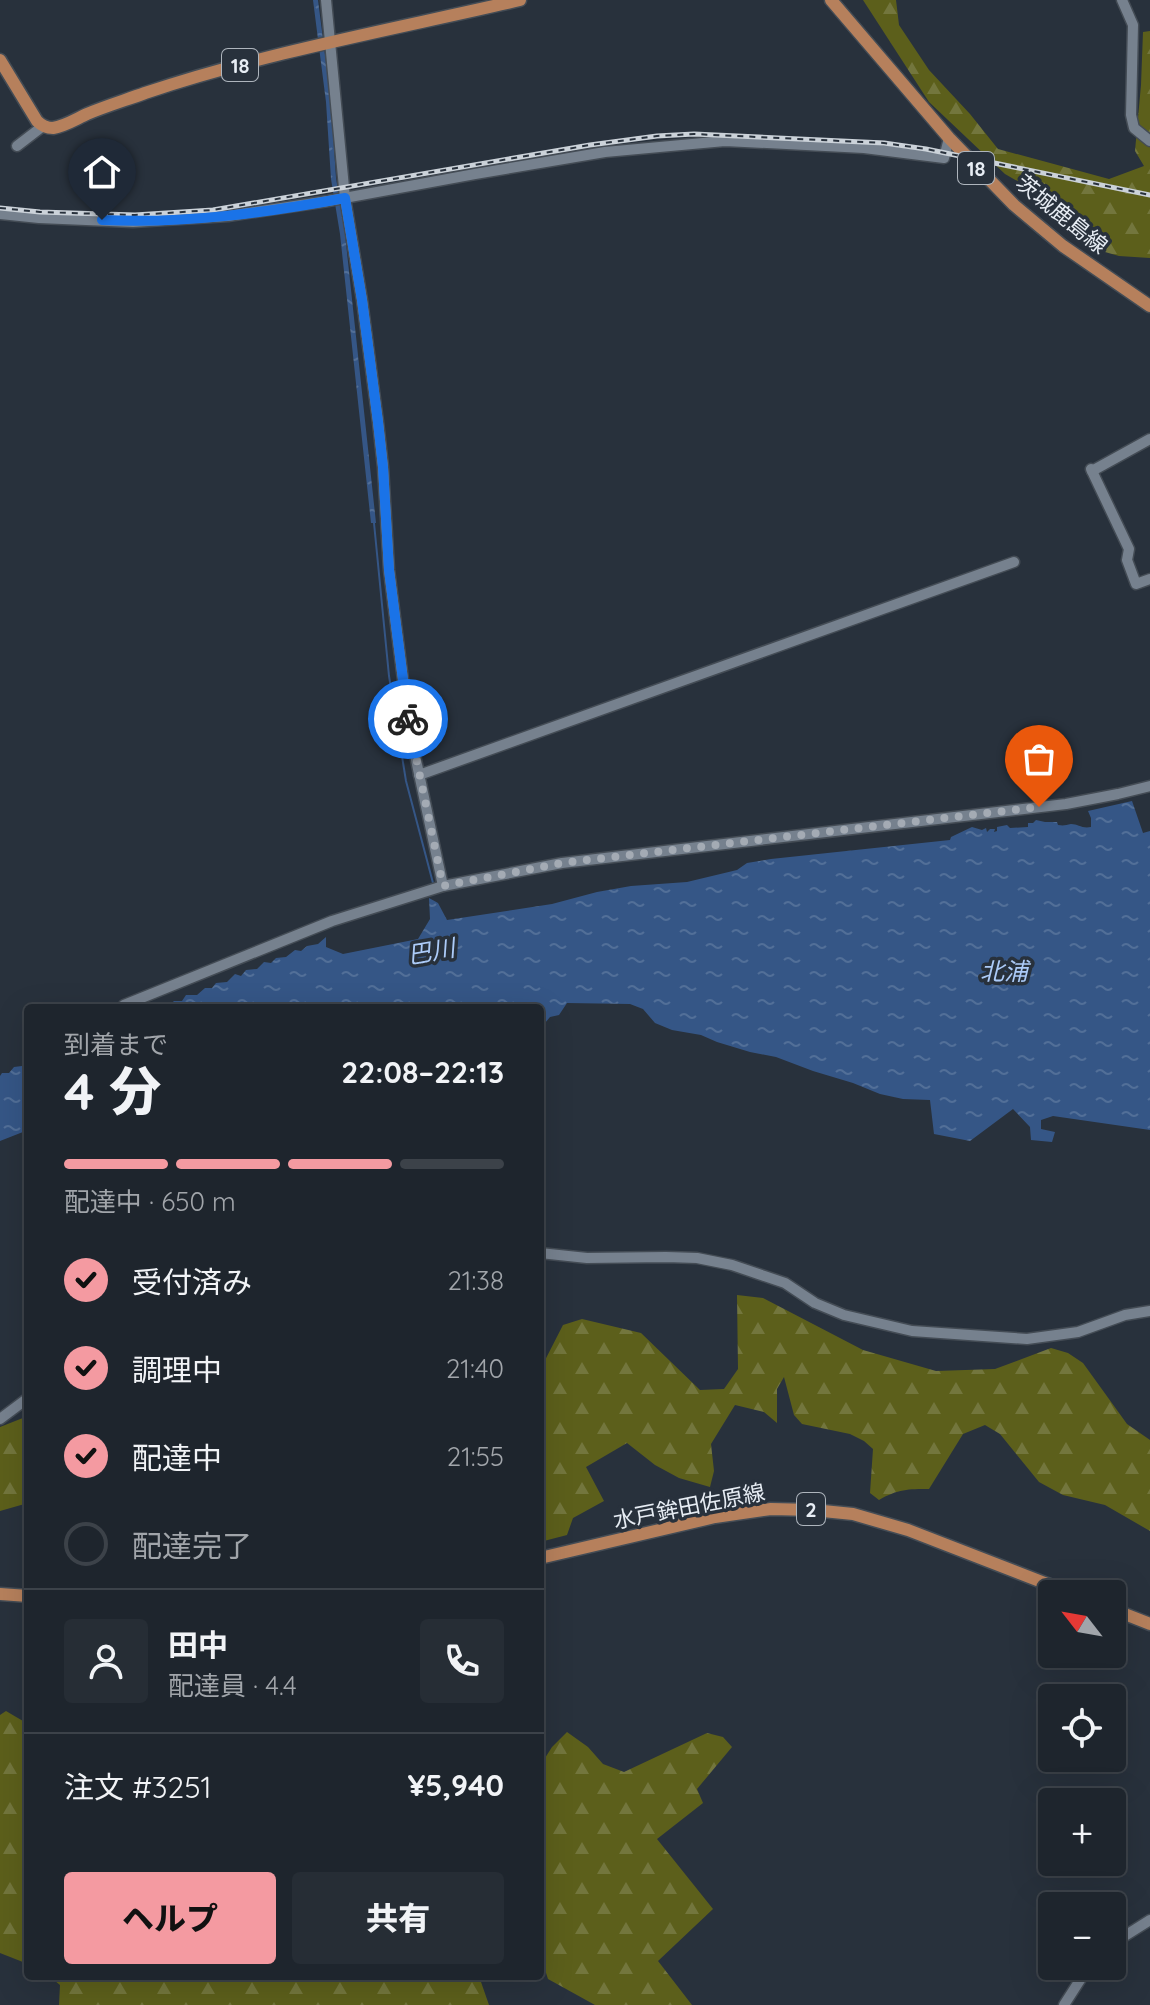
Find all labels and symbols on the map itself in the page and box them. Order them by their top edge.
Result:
road number: 18 [222,49,258,81]
pin [68,138,136,220]
road number: 18 [958,152,994,184]
street label: 茨城鹿島線 [1010,169,1114,259]
courier [368,679,448,759]
pin [1005,725,1073,807]
water label: 巴川 [405,932,460,970]
water label: 北浦 [980,956,1032,986]
street label: 水戸鉾田佐原線 [611,1478,767,1534]
road number: 2 [797,1493,825,1525]
north arrow [1038,1580,1126,1668]

